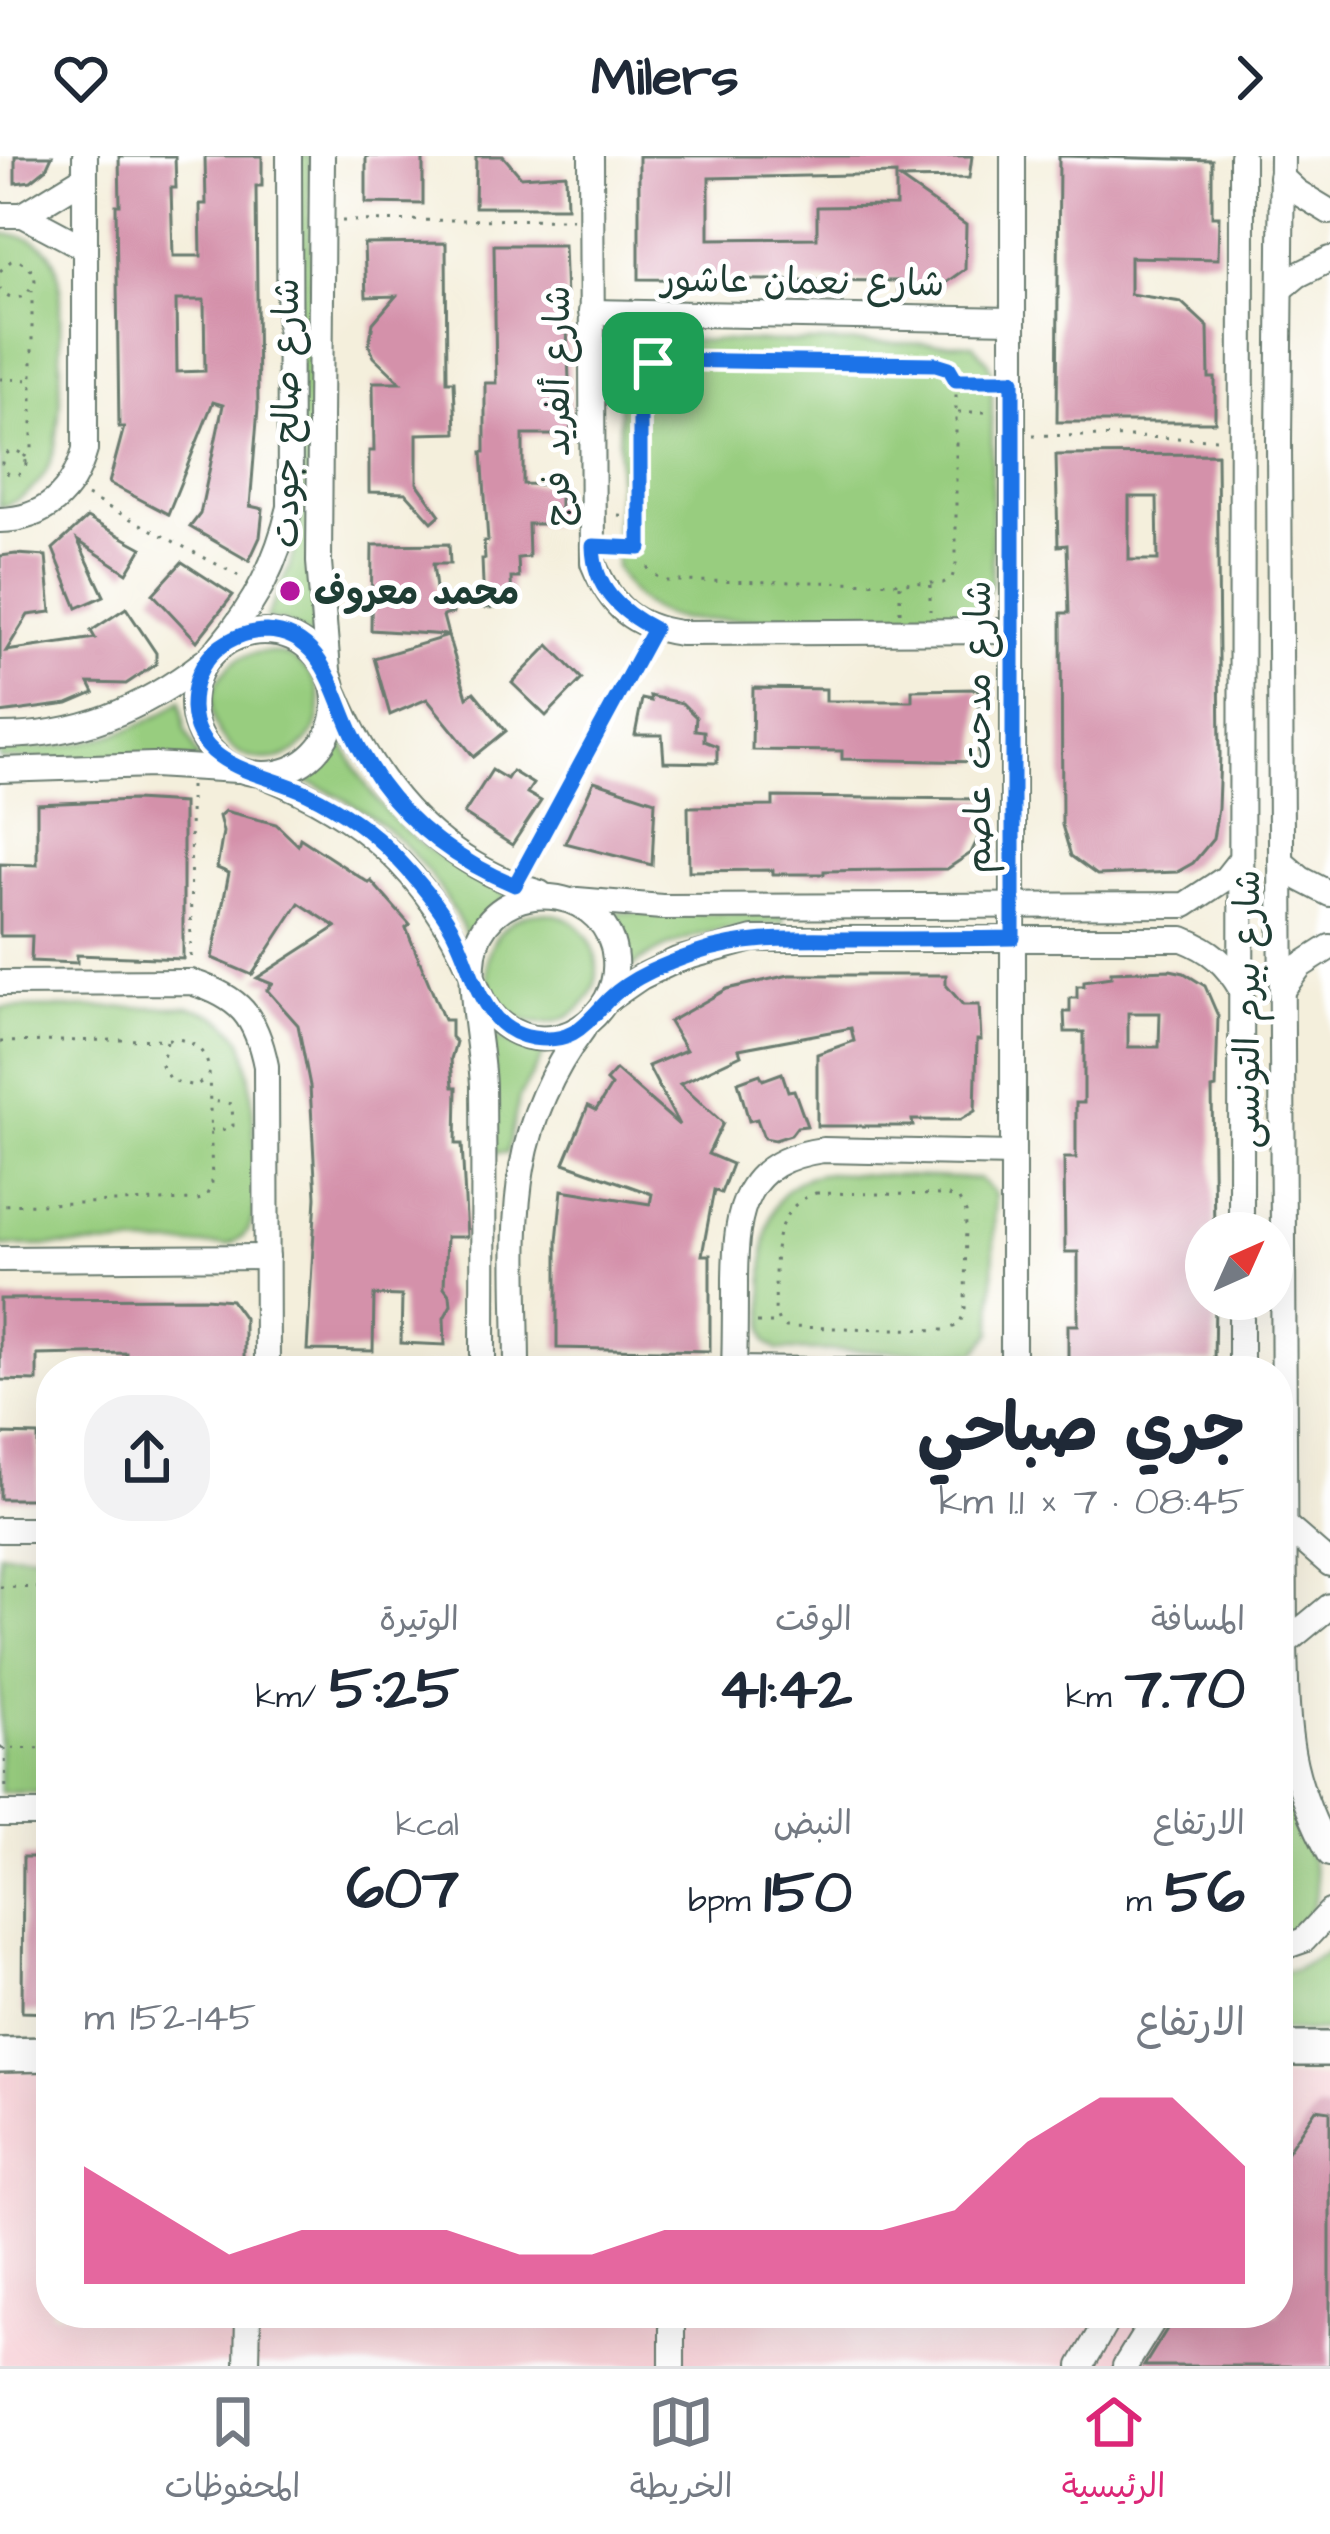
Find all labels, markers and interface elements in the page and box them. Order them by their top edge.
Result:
text: Milers [591,41,739,116]
icon: heart [48,45,114,111]
icon: forward [1216,45,1282,111]
street label: شارع نعمان عاشور [658,254,945,310]
street label: شارع صالح جودت [262,278,313,548]
street label: شارع ألفريد فرج [533,285,584,527]
pin [602,312,704,414]
icon: arrive [620,330,686,396]
place label: محمد معروف [314,568,519,619]
marker: محمد معروف [277,578,303,604]
street label: شارع مدحت عاصم [954,580,1005,874]
street label: شارع بيرم التونسى [1223,870,1275,1148]
north arrow [1185,1212,1293,1320]
map controls [1185,1212,1293,1320]
text: جري صباحي [917,1385,1245,1477]
button: share [84,1395,210,1521]
text: 08:45 · 7 × 1.1 km [939,1476,1245,1530]
text: الوتيرة [379,1597,459,1643]
text: الوقت [775,1597,852,1643]
text: المسافة [1151,1597,1245,1643]
text: 5:25 [330,1648,459,1731]
text: 41:42 [718,1648,852,1731]
text: 7.70 [1125,1648,1245,1731]
text: /km [255,1674,330,1720]
text: km [1066,1674,1125,1720]
text: النبض [773,1801,852,1847]
text: الارتفاع [1152,1801,1245,1847]
text: kcal [396,1802,459,1848]
text: 607 [347,1848,459,1931]
text: 150 [764,1852,852,1935]
text: 56 [1165,1852,1245,1935]
text: bpm [688,1878,764,1924]
text: m [1126,1878,1165,1924]
text: 145–152 m [84,1992,256,2046]
text: الارتفاع [1136,1997,1245,2051]
tab: المحفوظات [165,2389,300,2515]
tab: الخريطة [630,2389,733,2515]
tab: الرئيسية [1062,2389,1165,2515]

